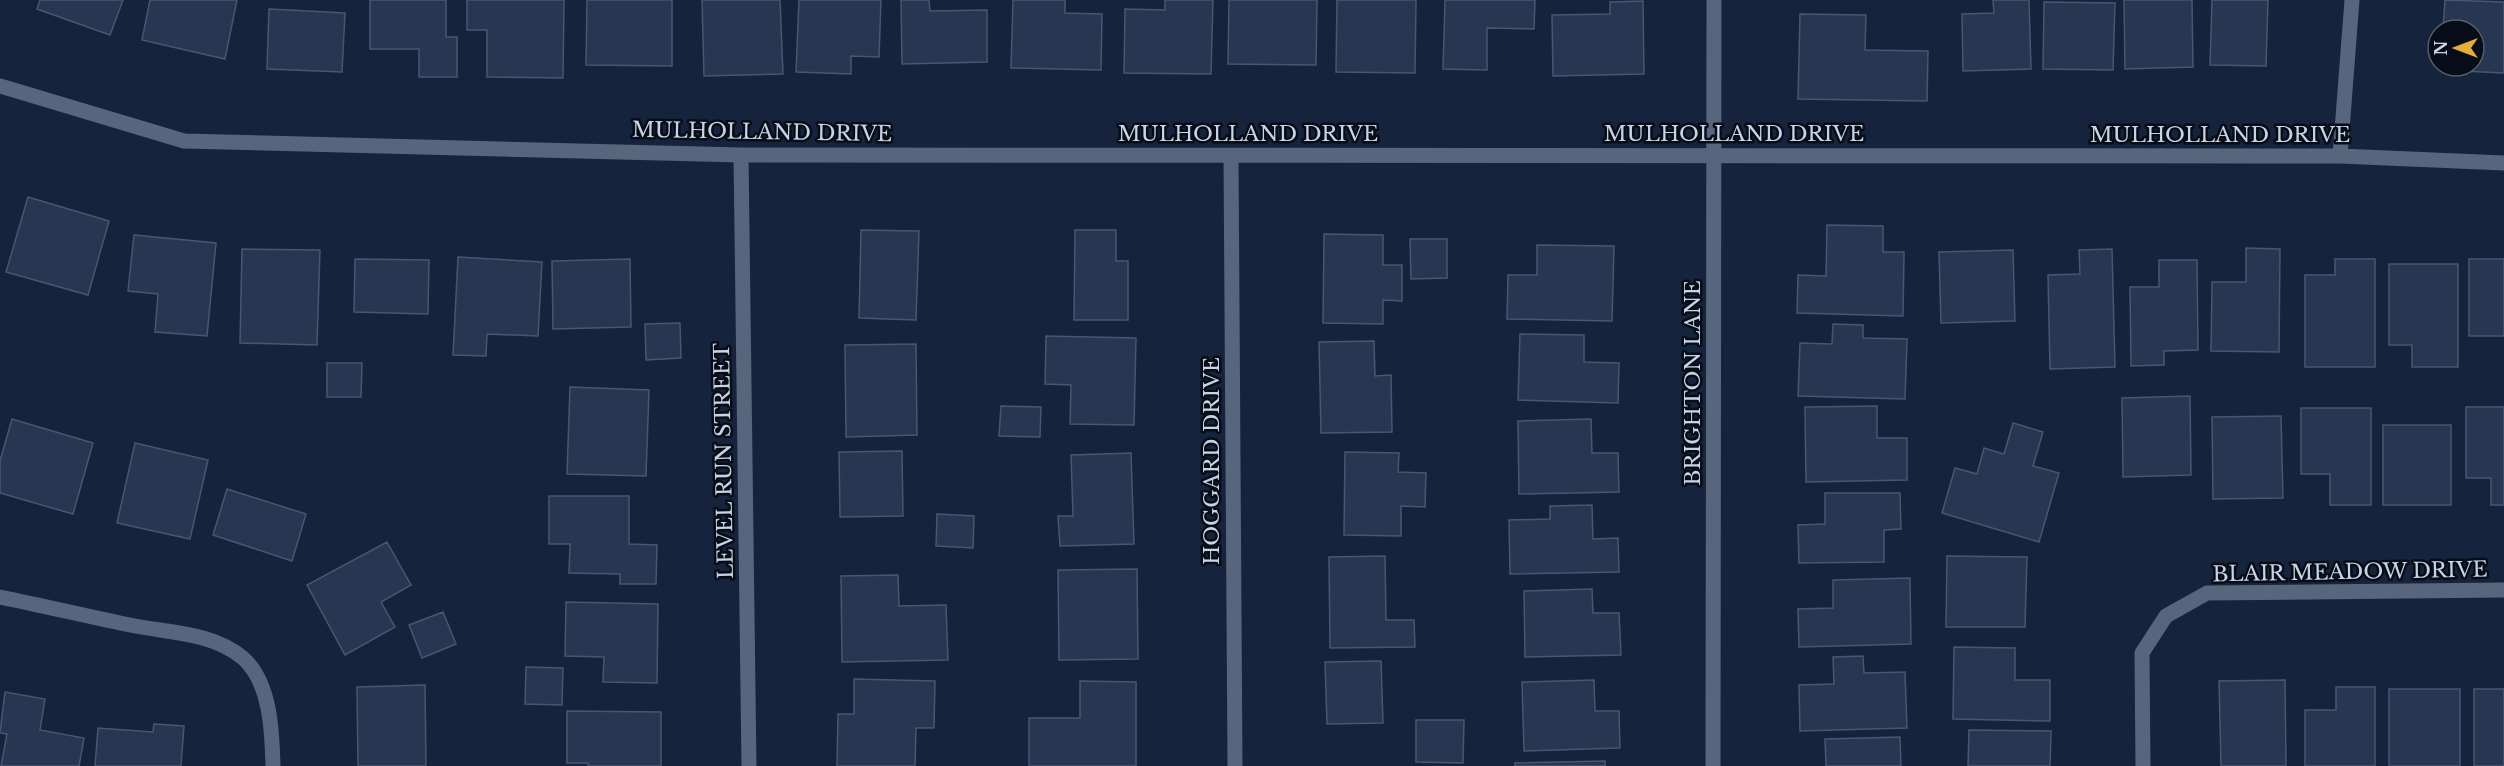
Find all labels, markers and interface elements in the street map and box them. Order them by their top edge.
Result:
north arrow [2426,18,2486,78]
text: N [2431,40,2451,56]
street label: MULHOLLAND DRIVE [632,117,892,147]
street label: MULHOLLAND DRIVE [1118,121,1378,147]
street label: MULHOLLAND DRIVE [1604,121,1864,147]
street label: MULHOLLAND DRIVE [2090,122,2350,148]
street label: BRIGHTON LANE [1680,280,1706,486]
street label: LEVEL RUN STREET [709,343,739,579]
street label: HOGGARD DRIVE [1199,357,1225,565]
street label: BLAIR MEADOW DRIVE [2212,557,2488,587]

